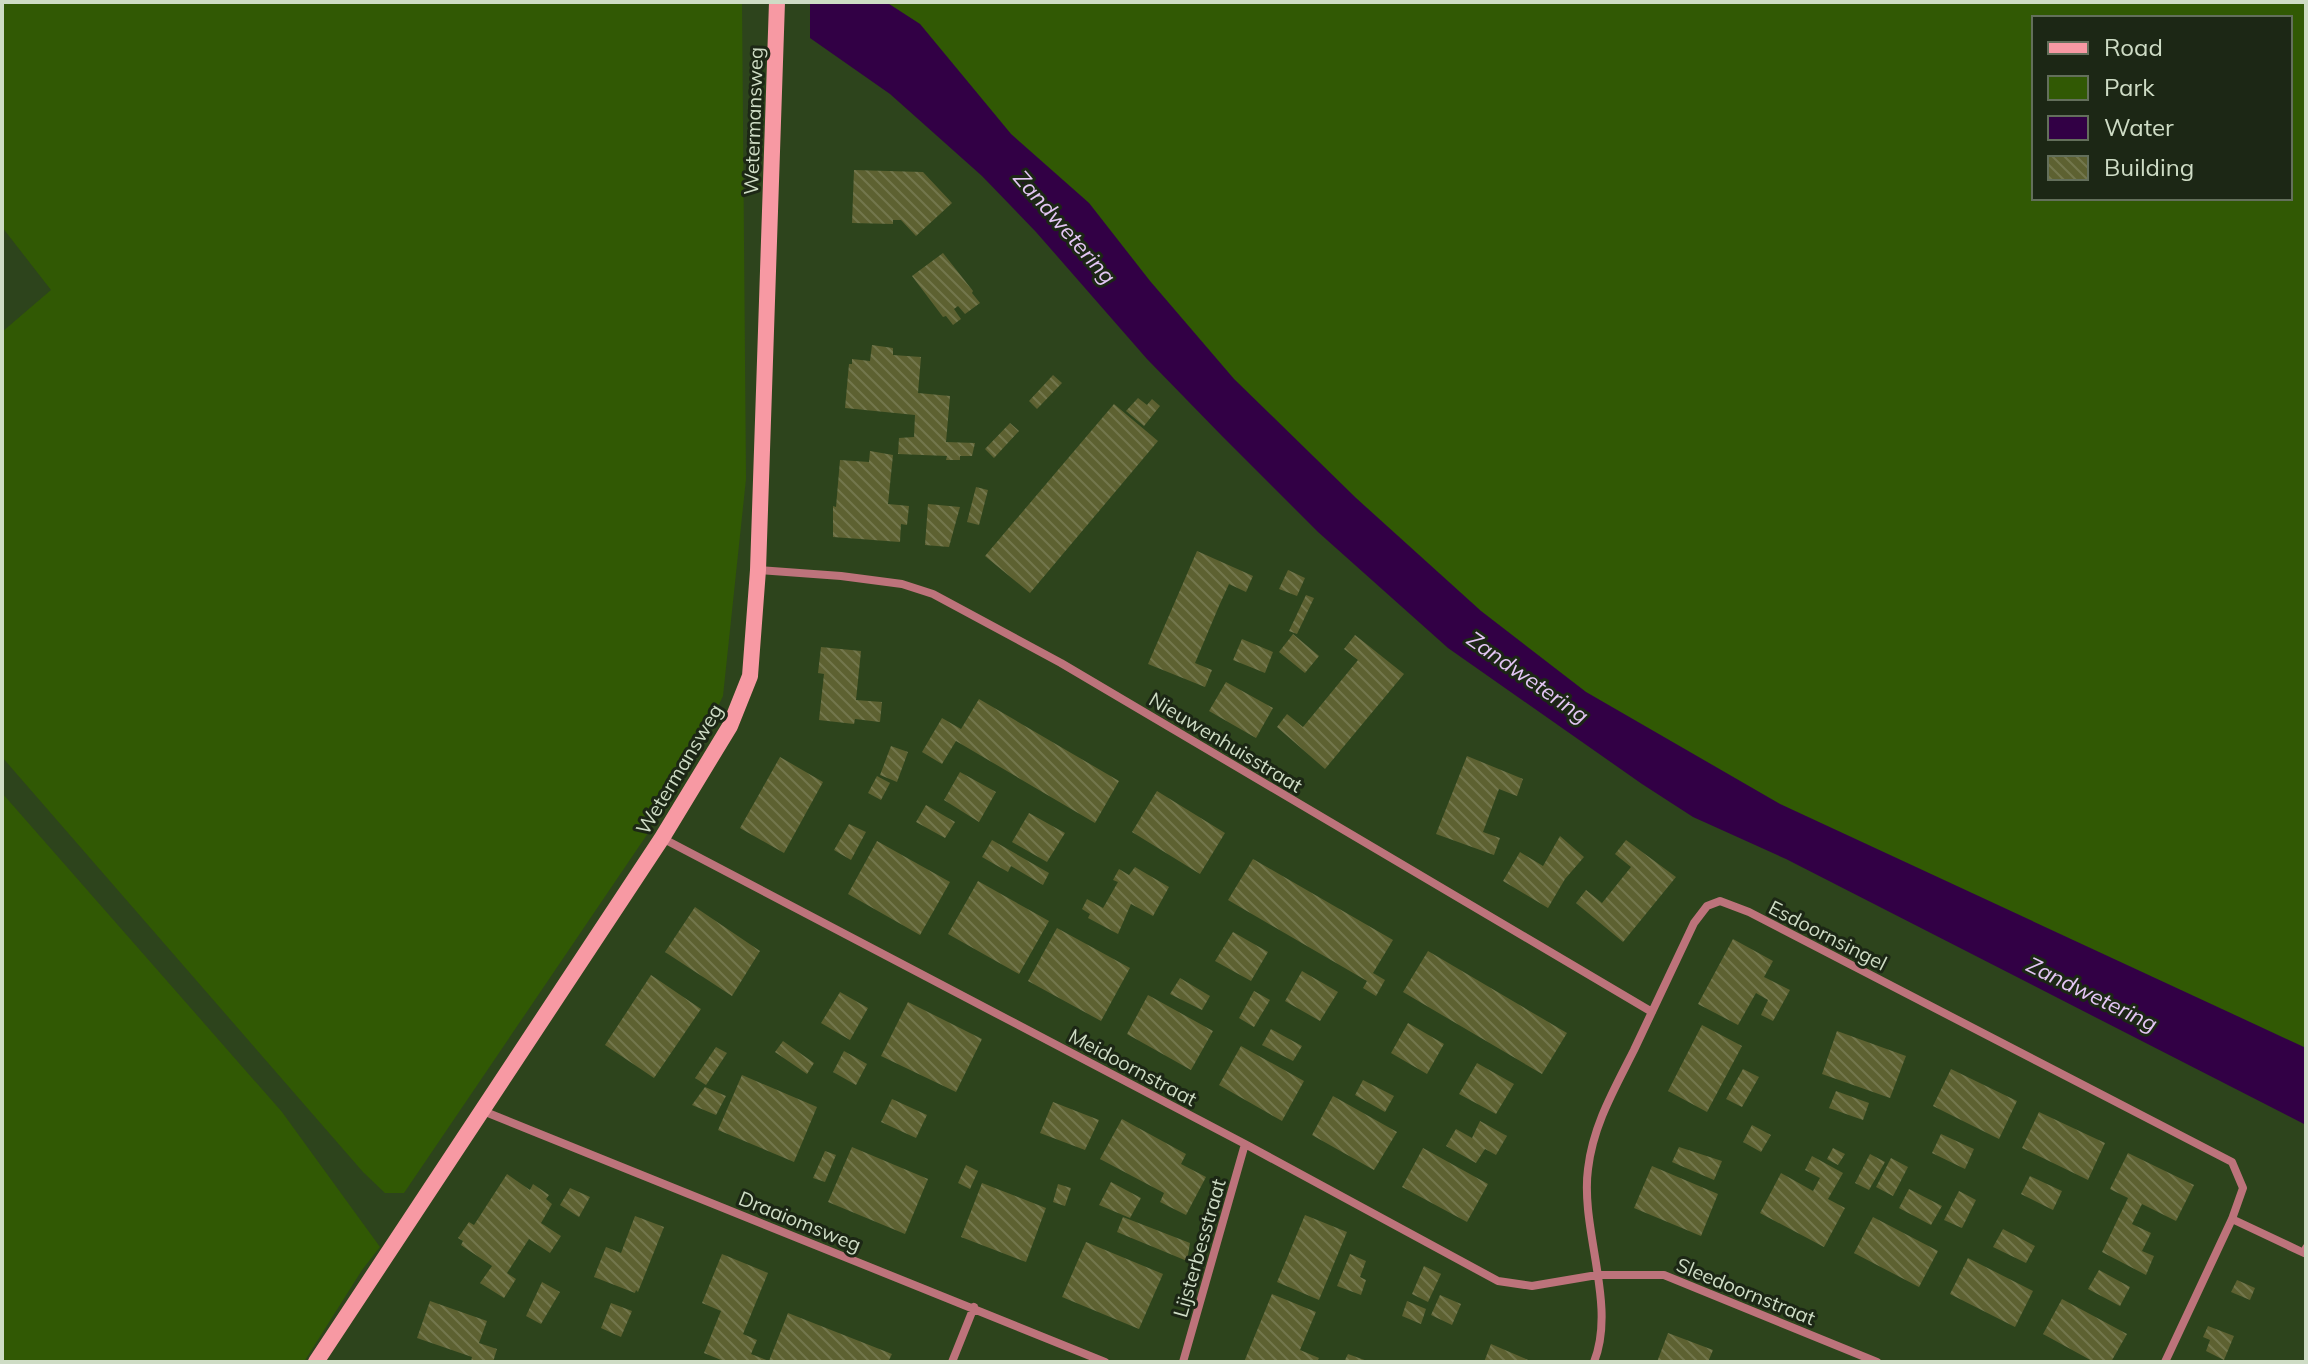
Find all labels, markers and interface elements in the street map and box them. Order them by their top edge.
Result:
legend [2032,16,2292,200]
text: Road [2104,32,2163,62]
street label: Wetermansweg [738,47,768,195]
text: Park [2104,72,2155,102]
text: Water [2104,112,2174,142]
text: Building [2104,152,2194,182]
water label: Zandwetering [1008,164,1122,290]
water label: Zandwetering [1462,625,1594,729]
street label: Nieuwenhuisstraat [1145,686,1307,798]
street label: Wetermansweg [630,699,728,839]
street label: Esdoornsingel [1765,894,1891,976]
water label: Zandwetering [2022,950,2162,1038]
street label: Meidoornstraat [1065,1023,1201,1111]
street label: Lijsterbesstraat [1167,1176,1231,1320]
street label: Draaiomsweg [735,1185,865,1257]
street label: Sleedoornstraat [1673,1252,1819,1330]

